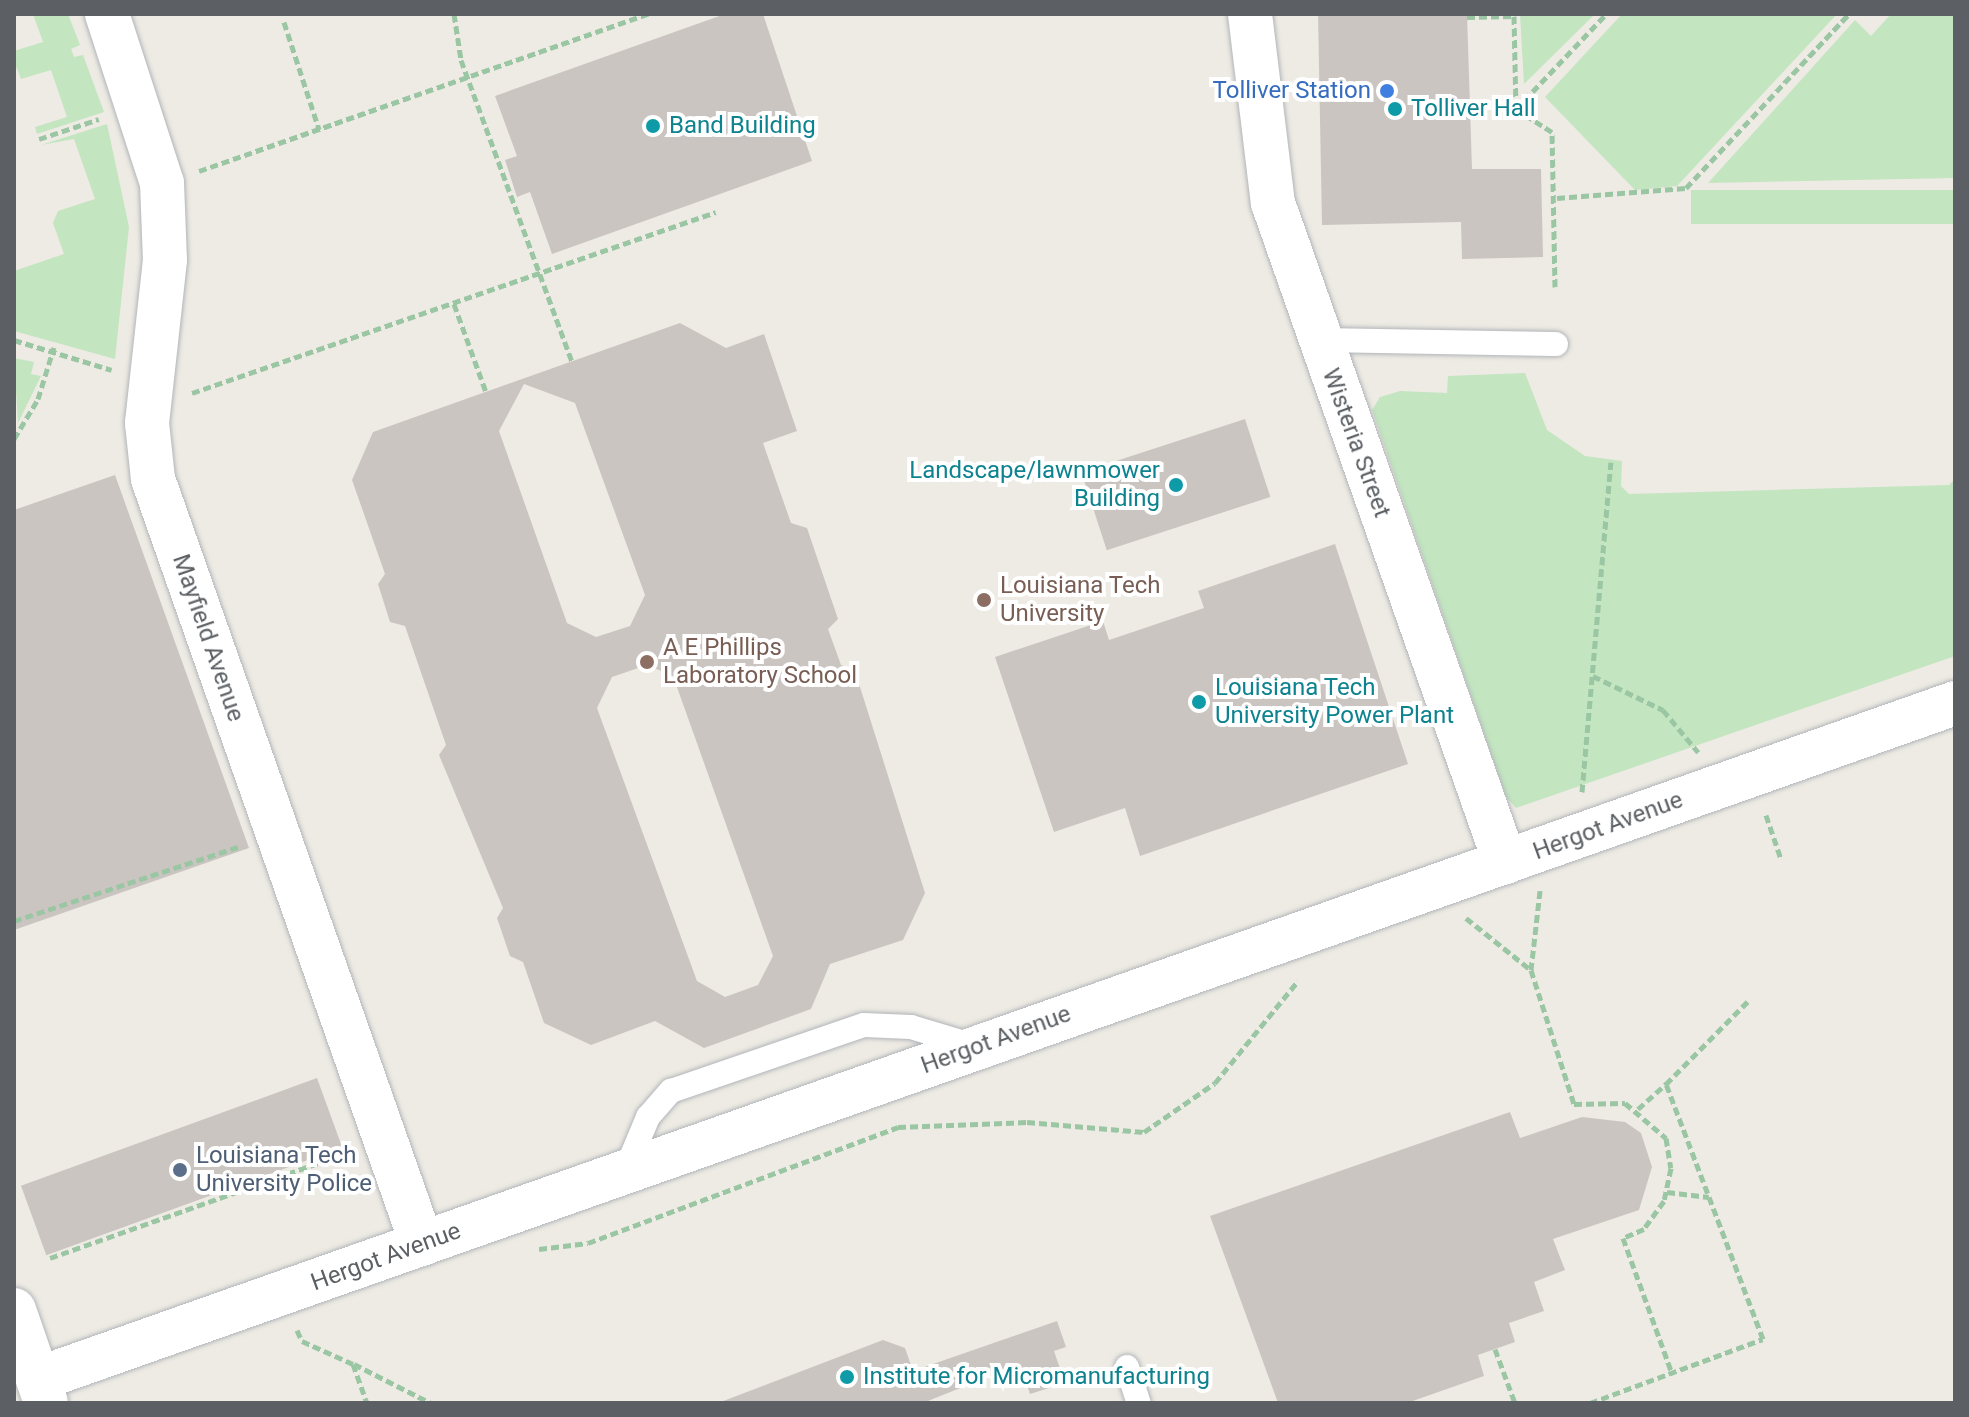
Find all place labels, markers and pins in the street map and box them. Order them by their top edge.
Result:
place label: Tolliver Station [1213,77,1371,105]
marker: Tolliver Station [1378,82,1396,100]
place label: Tolliver Hall [1411,95,1535,123]
marker: Tolliver Hall [1386,100,1404,118]
place label: Band Building [669,112,816,140]
marker: Band Building [644,117,662,135]
place label: Landscape/lawnmower Building [909,457,1160,513]
marker: Landscape/lawnmower Building [1167,476,1185,494]
place label: Louisiana Tech University [1000,572,1161,628]
marker: Louisiana Tech University [975,591,993,609]
place label: A E Phillips Laboratory School [663,634,857,690]
marker: A E Phillips Laboratory School [638,653,656,671]
place label: Louisiana Tech University Power Plant [1215,674,1454,730]
marker: Louisiana Tech University Power Plant [1190,693,1208,711]
place label: Louisiana Tech University Police [196,1142,372,1198]
marker: Louisiana Tech University Police [171,1161,189,1179]
place label: Institute for Micromanufacturing [863,1363,1210,1391]
marker: Institute for Micromanufacturing [838,1368,856,1386]

